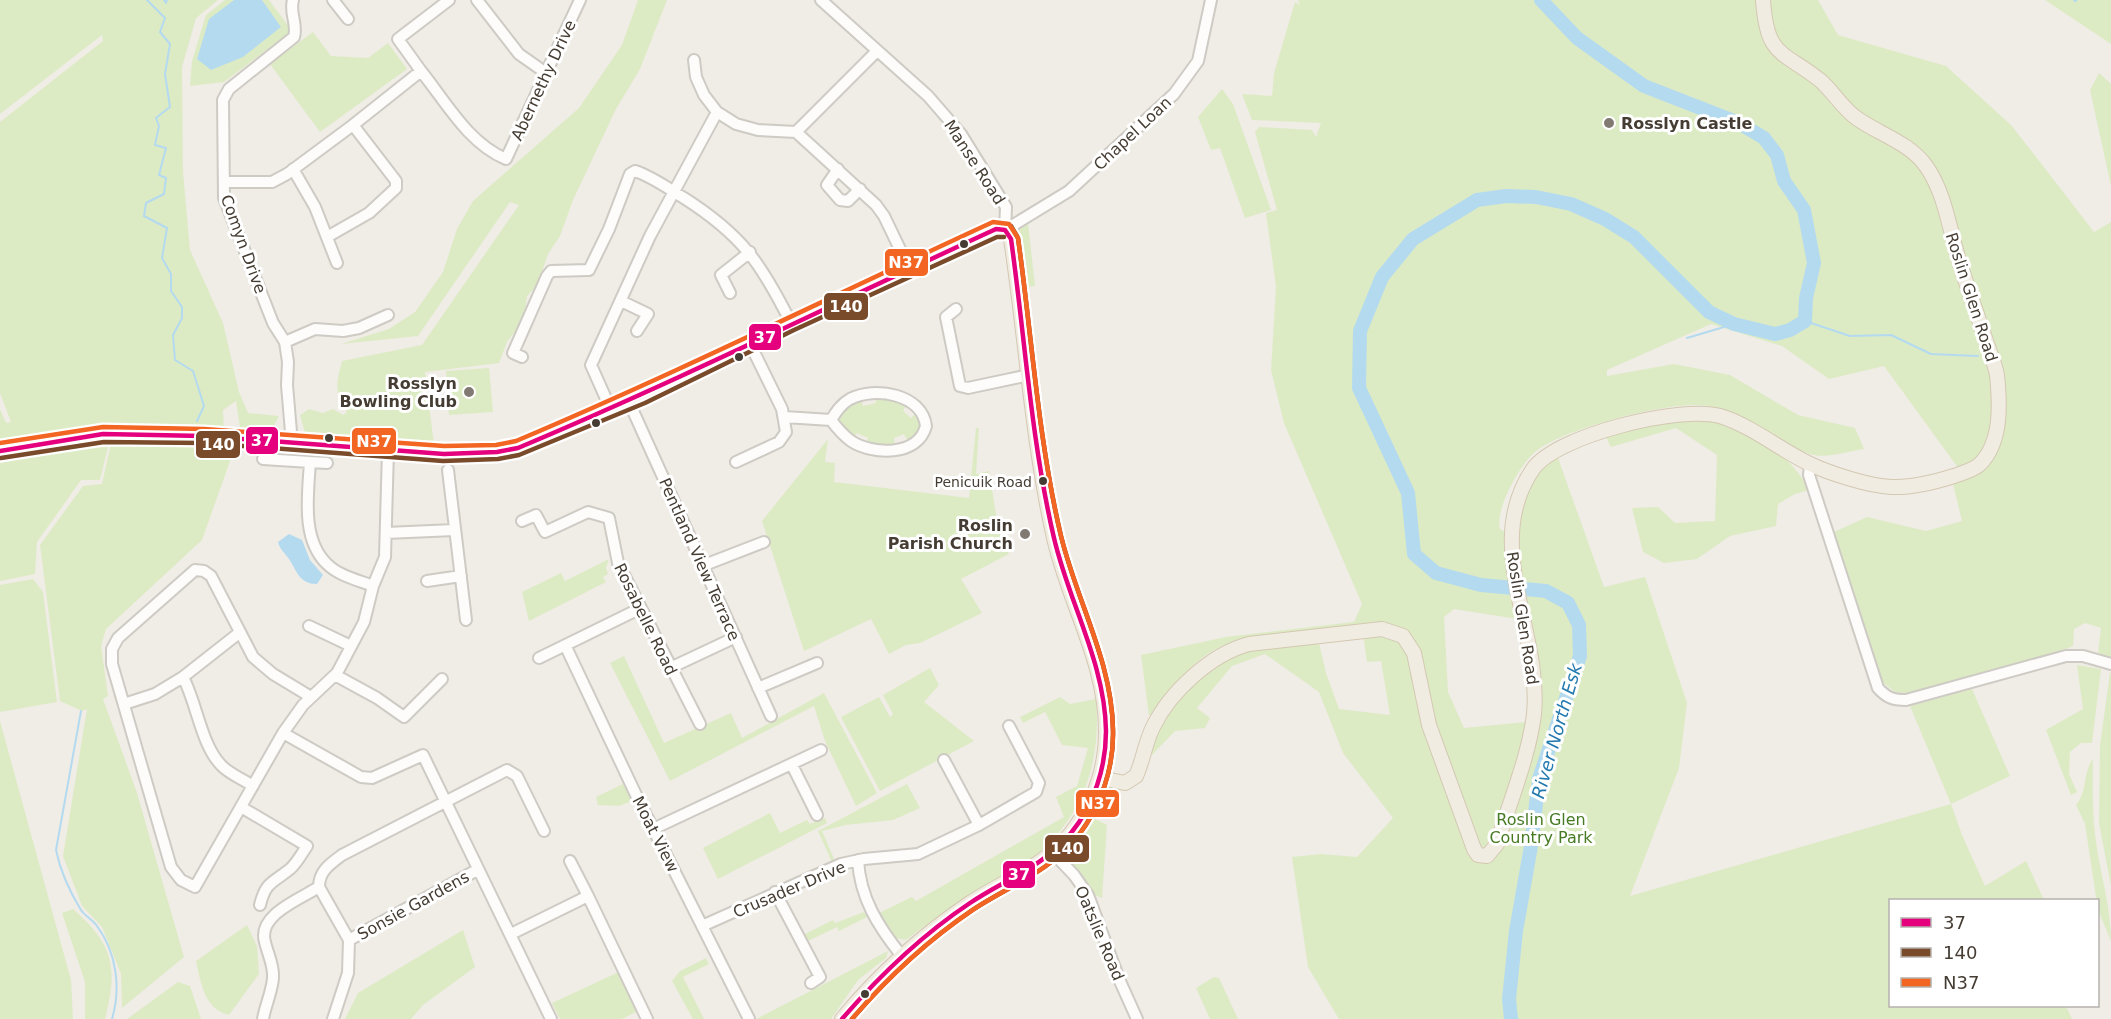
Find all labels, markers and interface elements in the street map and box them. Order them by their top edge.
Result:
street label: Abernethy Drive [507,17,580,144]
street label: Chapel Loan [1090,93,1175,174]
place label: Rosslyn Castle [1621,114,1752,133]
street label: Manse Road [940,116,1009,208]
marker: Rosslyn Castle [1602,116,1616,130]
street label: Comyn Drive [217,192,270,296]
street label: Roslin Glen Road [1942,230,2001,364]
unlabelled marker [958,238,970,250]
line badge: N37 [884,248,929,277]
text: N37 [888,253,924,272]
line badge: 140 [823,292,869,321]
text: 140 [829,297,863,316]
line badge: 37 [748,323,782,351]
text: 37 [754,328,776,347]
unlabelled marker [733,351,745,363]
place label: Rosslyn Bowling Club [340,374,457,411]
marker: Rosslyn Bowling Club [462,385,476,399]
unlabelled marker [590,417,602,429]
line badge: 37 [245,426,279,455]
line badge: N37 [351,427,397,455]
line badge: 140 [195,430,241,459]
text: 37 [251,431,273,450]
unlabelled marker [323,432,335,444]
text: N37 [356,432,392,451]
text: 140 [201,435,235,454]
place label: Penicuik Road [935,474,1032,490]
street label: Pentland View Terrace [655,475,744,644]
marker: Penicuik Road [1037,475,1049,487]
place label: Roslin Parish Church [888,516,1013,553]
marker: Roslin Parish Church [1018,527,1032,541]
street label: Roslin Glen Road [1503,550,1542,686]
street label: Rosabelle Road [610,560,681,678]
water label: River North Esk [1527,659,1586,801]
line badge: N37 [1075,789,1120,818]
street label: Moat View [628,793,683,875]
text: N37 [1080,794,1116,813]
park label: Roslin Glen Country Park [1489,810,1593,847]
line badge: 140 [1044,834,1090,863]
text: 140 [1050,839,1084,858]
street label: Crusader Drive [730,857,848,922]
line badge: 37 [1002,860,1036,889]
text: 37 [1008,865,1030,884]
street label: Sonsie Gardens [354,867,472,944]
street label: Oatslie Road [1071,883,1128,983]
legend [1889,899,2099,1007]
text: 37 [1943,912,1966,933]
text: 140 [1943,942,1977,963]
text: N37 [1943,972,1979,993]
unlabelled marker [859,988,871,1000]

